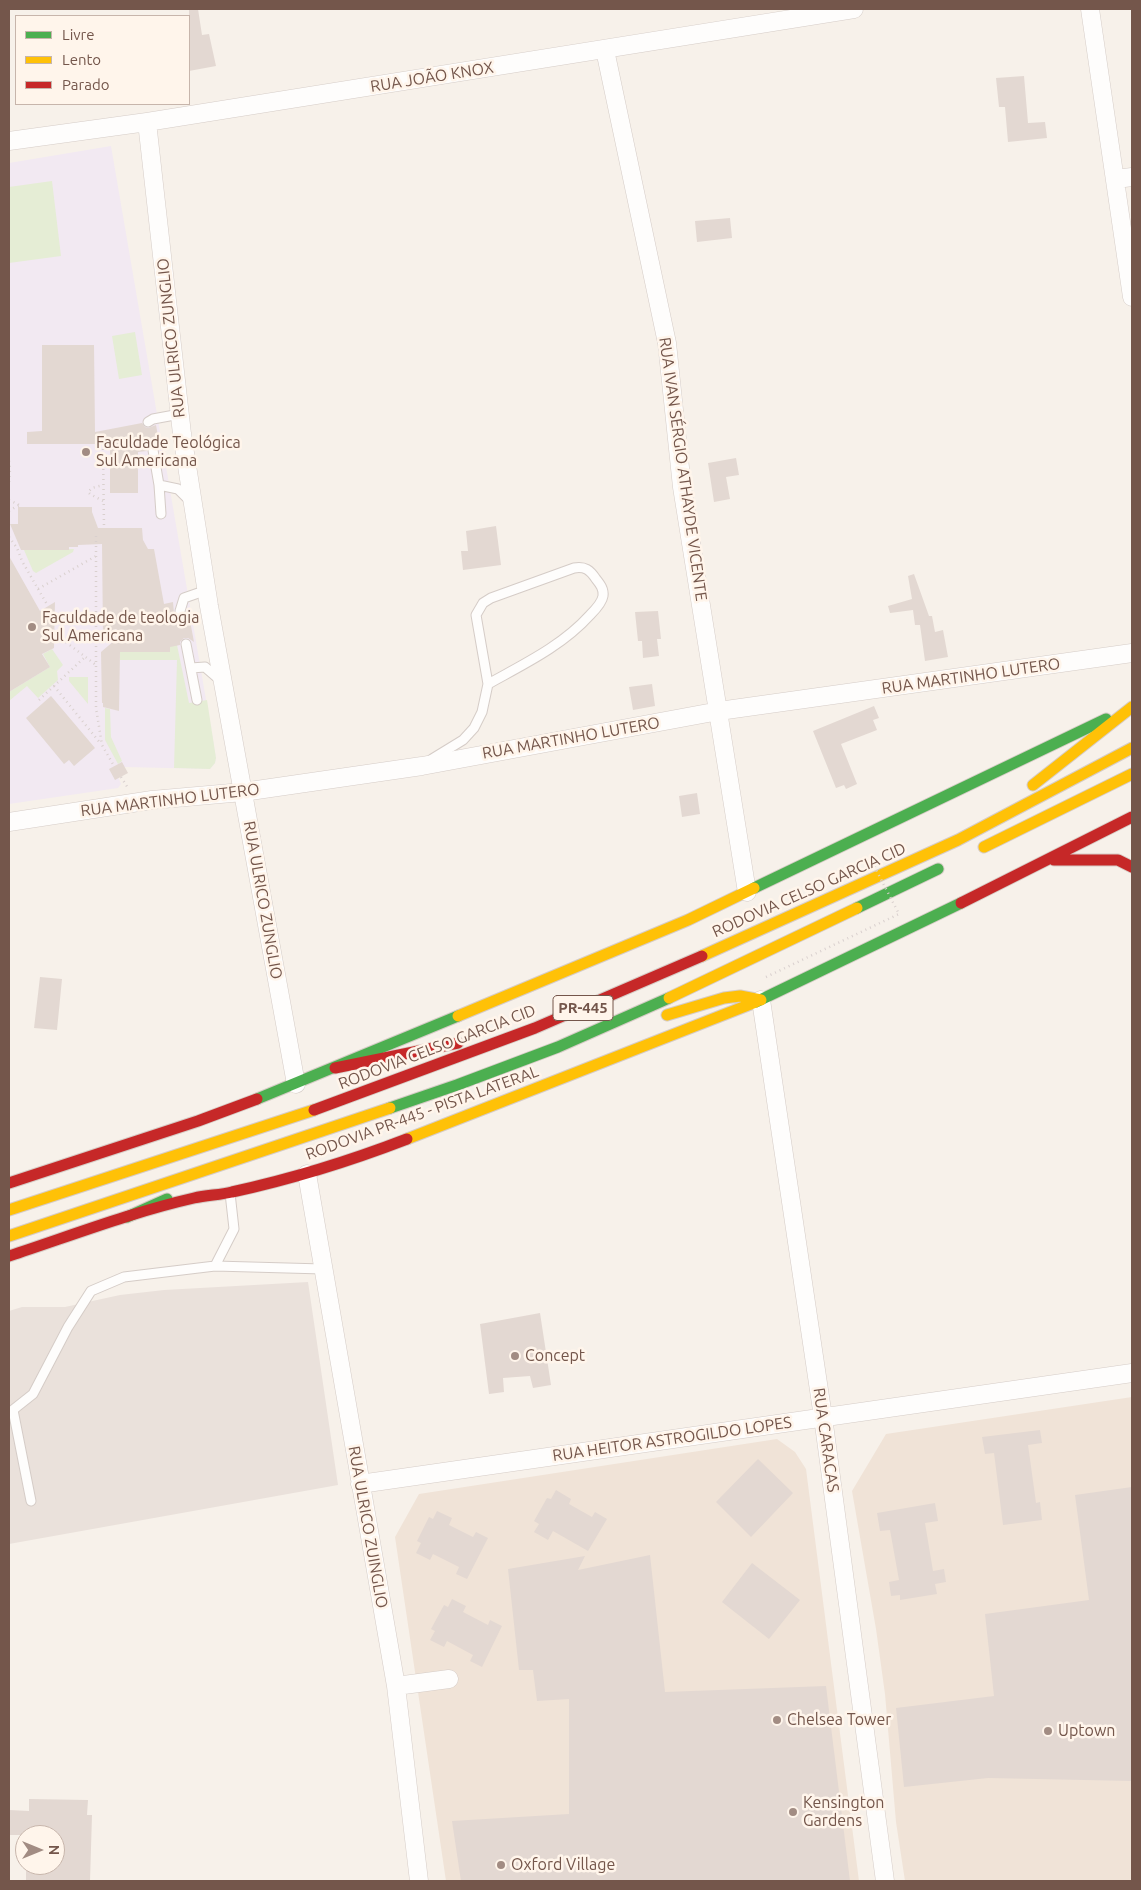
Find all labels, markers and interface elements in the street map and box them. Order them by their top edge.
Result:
legend [15,15,190,105]
text: Livre [62,26,95,43]
text: Lento [62,51,101,68]
street label: RUA JOÃO KNOX [369,58,495,96]
text: Parado [62,76,109,93]
street label: RUA ULRICO ZUNGLIO [153,257,189,419]
street label: RUA IVAN SÉRGIO ATHAYDE VICENTE [655,336,711,602]
place label: Faculdade Teológica Sul Americana [96,433,241,471]
marker: Faculdade Teológica Sul Americana [80,446,92,458]
place label: Faculdade de teologia Sul Americana [42,608,199,646]
marker: Faculdade de teologia Sul Americana [26,621,38,633]
street label: RUA MARTINHO LUTERO [881,654,1061,698]
street label: RUA MARTINHO LUTERO [481,713,661,763]
street label: RUA MARTINHO LUTERO [79,780,261,820]
street label: RUA ULRICO ZUNGLIO [240,819,286,981]
street label: RODOVIA CELSO GARCIA CID [709,839,909,941]
road number: PR-445 [553,996,613,1020]
street label: RODOVIA CELSO GARCIA CID [336,1000,538,1094]
street label: RODOVIA PR-445 - PISTA LATERAL [303,1062,541,1164]
place label: Concept [525,1346,585,1366]
marker: Concept [509,1350,521,1362]
street label: RUA CARACAS [809,1386,843,1494]
street label: RUA HEITOR ASTROGILDO LOPES [551,1413,793,1465]
street label: RUA ULRICO ZUINGLIO [344,1444,392,1610]
place label: Chelsea Tower [787,1710,891,1730]
marker: Chelsea Tower [771,1714,783,1726]
place label: Uptown [1058,1721,1115,1741]
marker: Uptown [1042,1725,1054,1737]
place label: Kensington Gardens [803,1793,884,1831]
marker: Kensington Gardens [787,1806,799,1818]
north arrow [15,1825,65,1875]
text: N [46,1845,62,1855]
place label: Oxford Village [511,1855,615,1875]
marker: Oxford Village [495,1859,507,1871]

